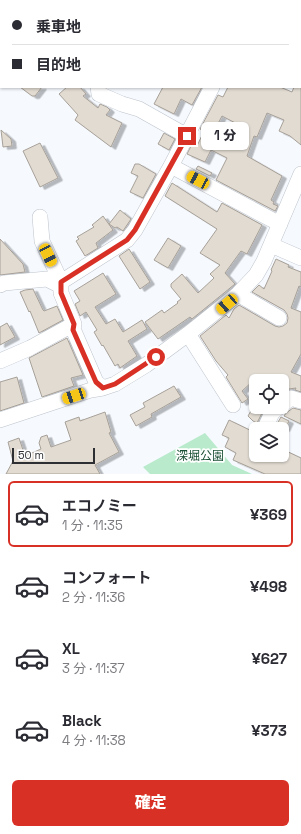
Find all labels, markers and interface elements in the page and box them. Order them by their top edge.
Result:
text: 乗車地 [36,17,81,36]
text: 目的地 [36,55,81,74]
callout: 1 分 [201,122,249,150]
route end [178,127,196,145]
text: 1 分 [214,127,236,144]
car [185,169,211,191]
car [37,242,59,268]
car [214,292,240,316]
route start [147,348,165,366]
map controls [249,374,289,462]
button: locate [249,374,289,414]
car [61,387,87,405]
button: layers [249,422,289,462]
scale bar [12,446,95,465]
text: 50 m [18,448,44,462]
park label: 深堀公園 [176,448,224,464]
icon: car [14,496,50,532]
text: エコノミー [62,496,137,515]
text: ¥369 [250,505,287,524]
text: 1 分 · 11:35 [62,517,123,534]
icon: car [14,568,50,604]
text: コンフォート [62,568,152,587]
text: ¥498 [250,577,287,596]
text: 2 分 · 11:36 [62,589,125,606]
text: XL [62,639,80,658]
icon: car [14,640,50,676]
text: ¥627 [251,649,287,668]
text: 3 分 · 11:37 [62,660,125,677]
text: Black [62,711,102,730]
icon: car [14,712,50,748]
text: ¥373 [251,721,287,740]
text: 4 分 · 11:38 [62,732,126,749]
button: 確定 [12,780,289,826]

